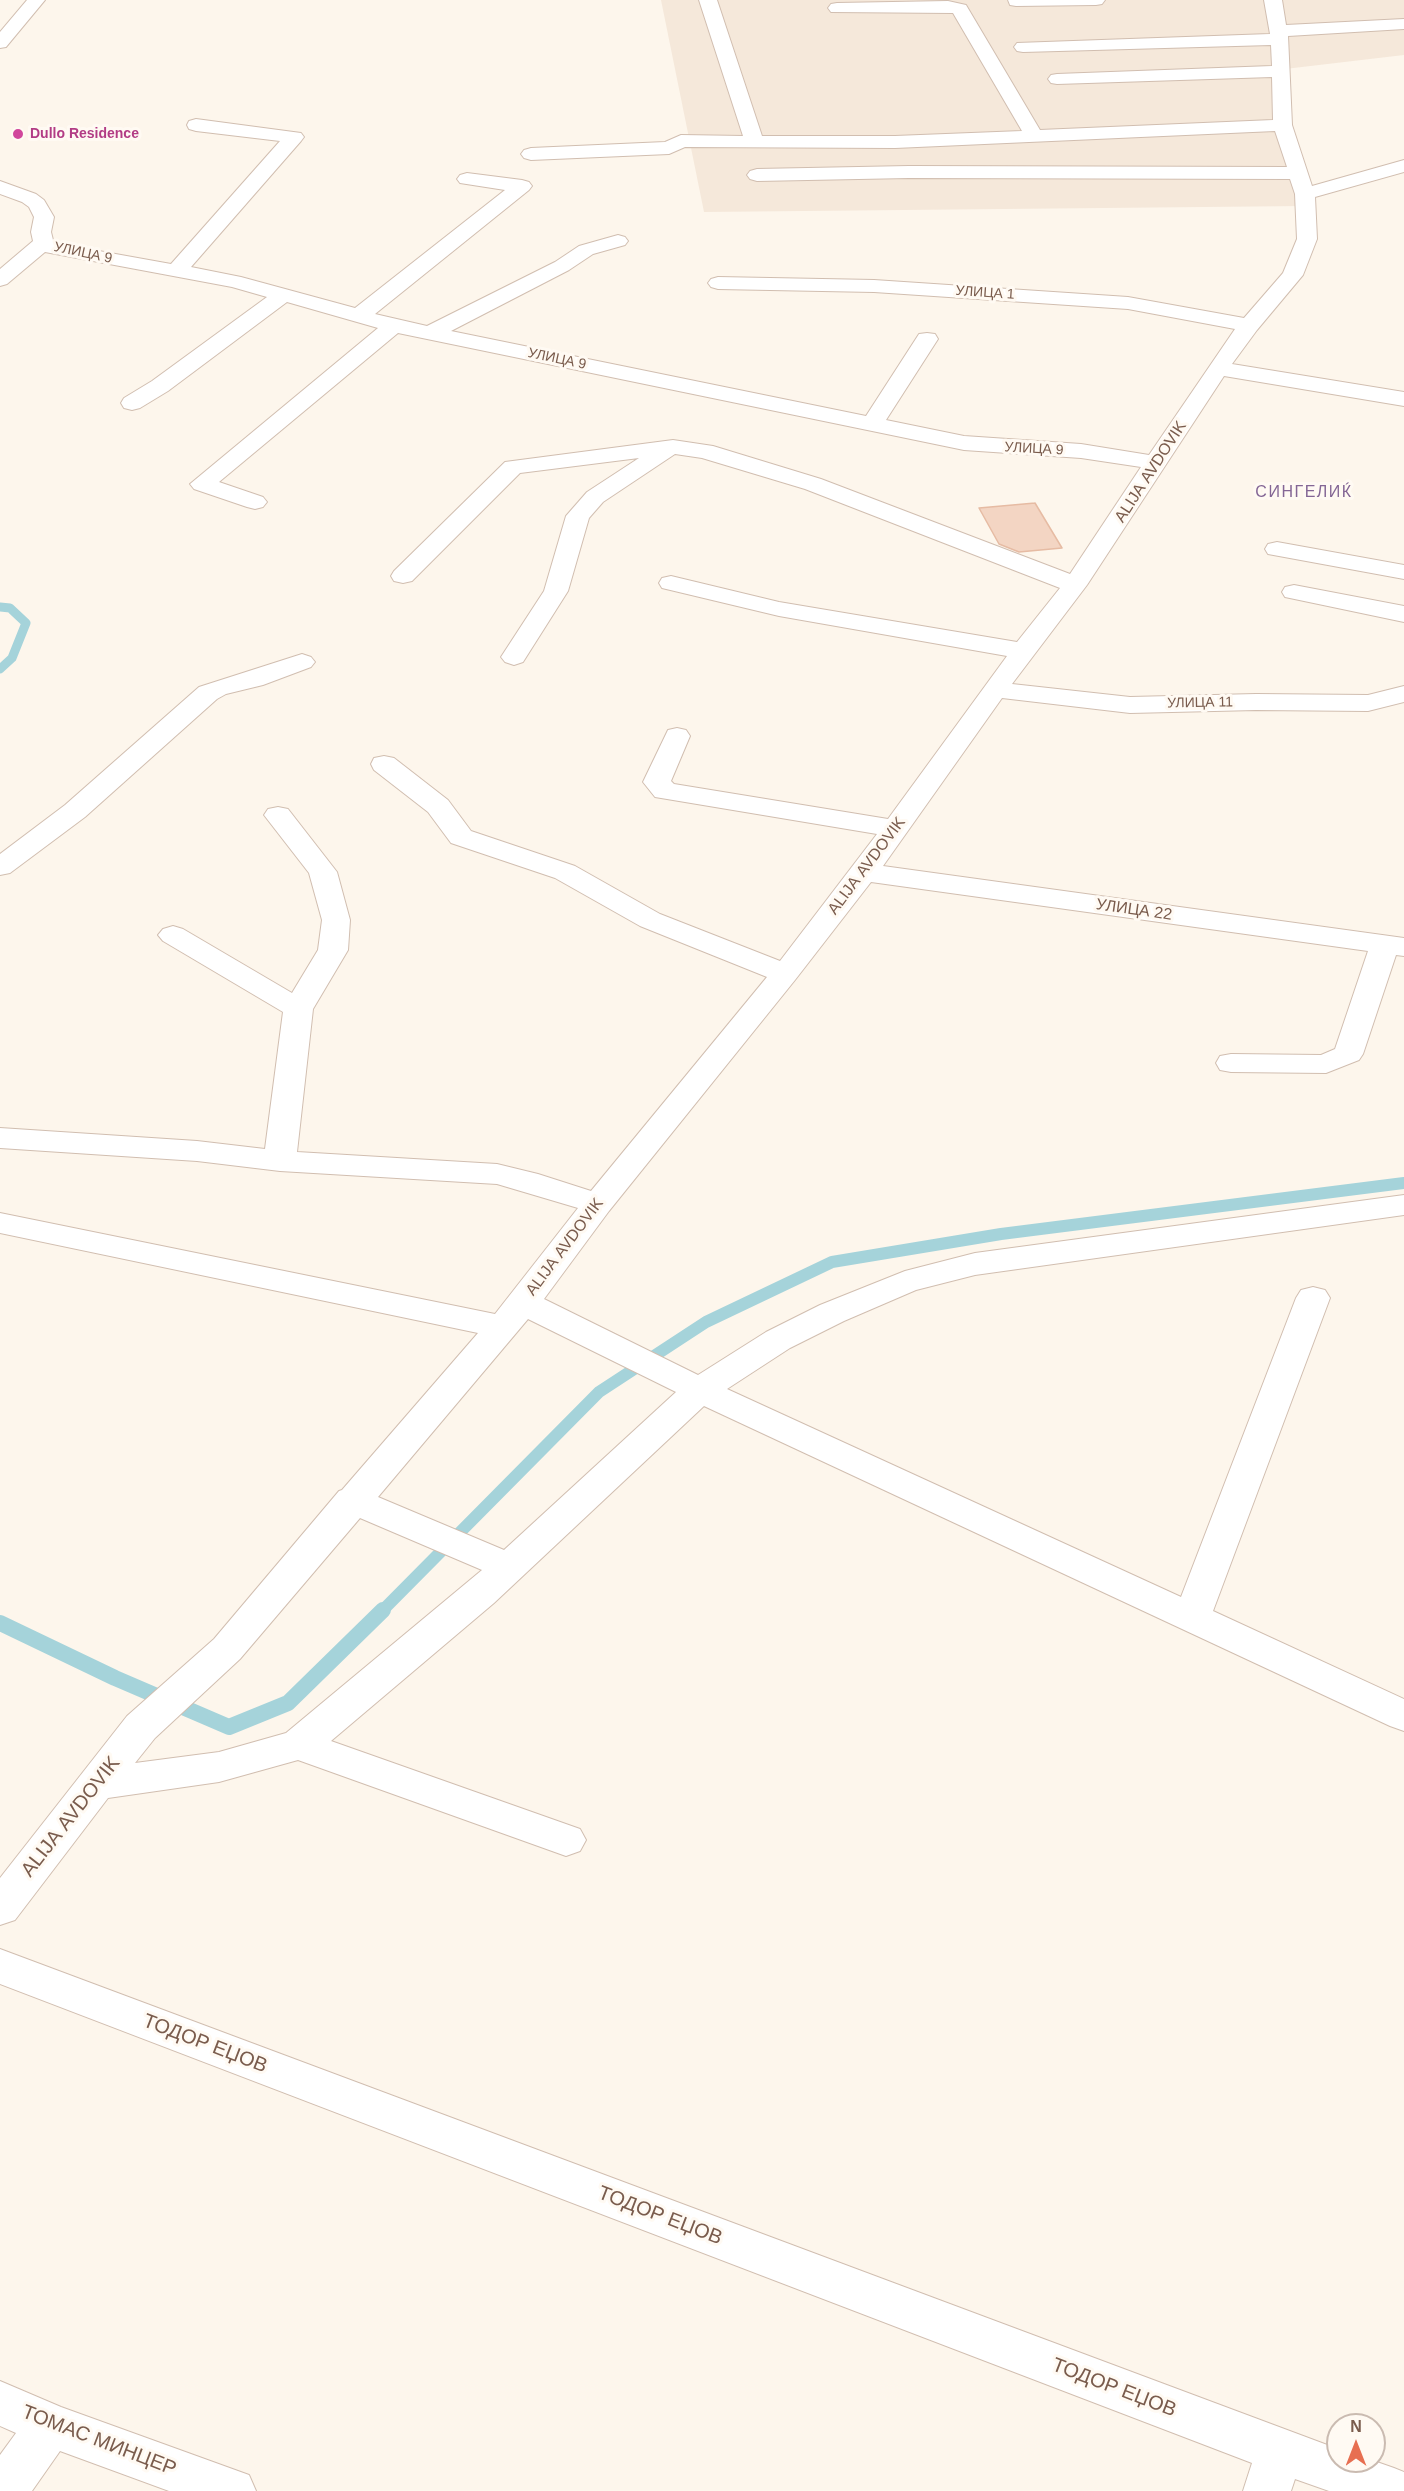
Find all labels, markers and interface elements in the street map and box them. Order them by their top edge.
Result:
place label: Dullo Residence [30,126,139,142]
marker: Dullo Residence [11,127,25,141]
street label: УЛИЦА 9 [52,239,114,267]
street label: УЛИЦА 1 [955,283,1015,303]
street label: УЛИЦА 9 [526,345,588,373]
street label: ALIJA AVDOVIK [1111,418,1191,526]
street label: УЛИЦА 9 [1004,439,1064,459]
district label: СИНГЕЛИЌ [1255,483,1353,503]
street label: УЛИЦА 11 [1167,694,1233,712]
street label: ALIJA AVDOVIK [824,813,910,919]
street label: УЛИЦА 22 [1095,895,1173,925]
street label: ALIJA AVDOVIK [522,1194,608,1300]
street label: ALIJA AVDOVIK [16,1752,126,1882]
street label: ТОДОР ЕЏОВ [140,2009,270,2079]
street label: ТОДОР ЕЏОВ [595,2181,725,2251]
street label: ТОДОР ЕЏОВ [1049,2353,1179,2423]
street label: ТОМАС МИНЦЕР [18,2401,180,2481]
north arrow [1326,2413,1386,2473]
text: N [1350,2418,1362,2435]

